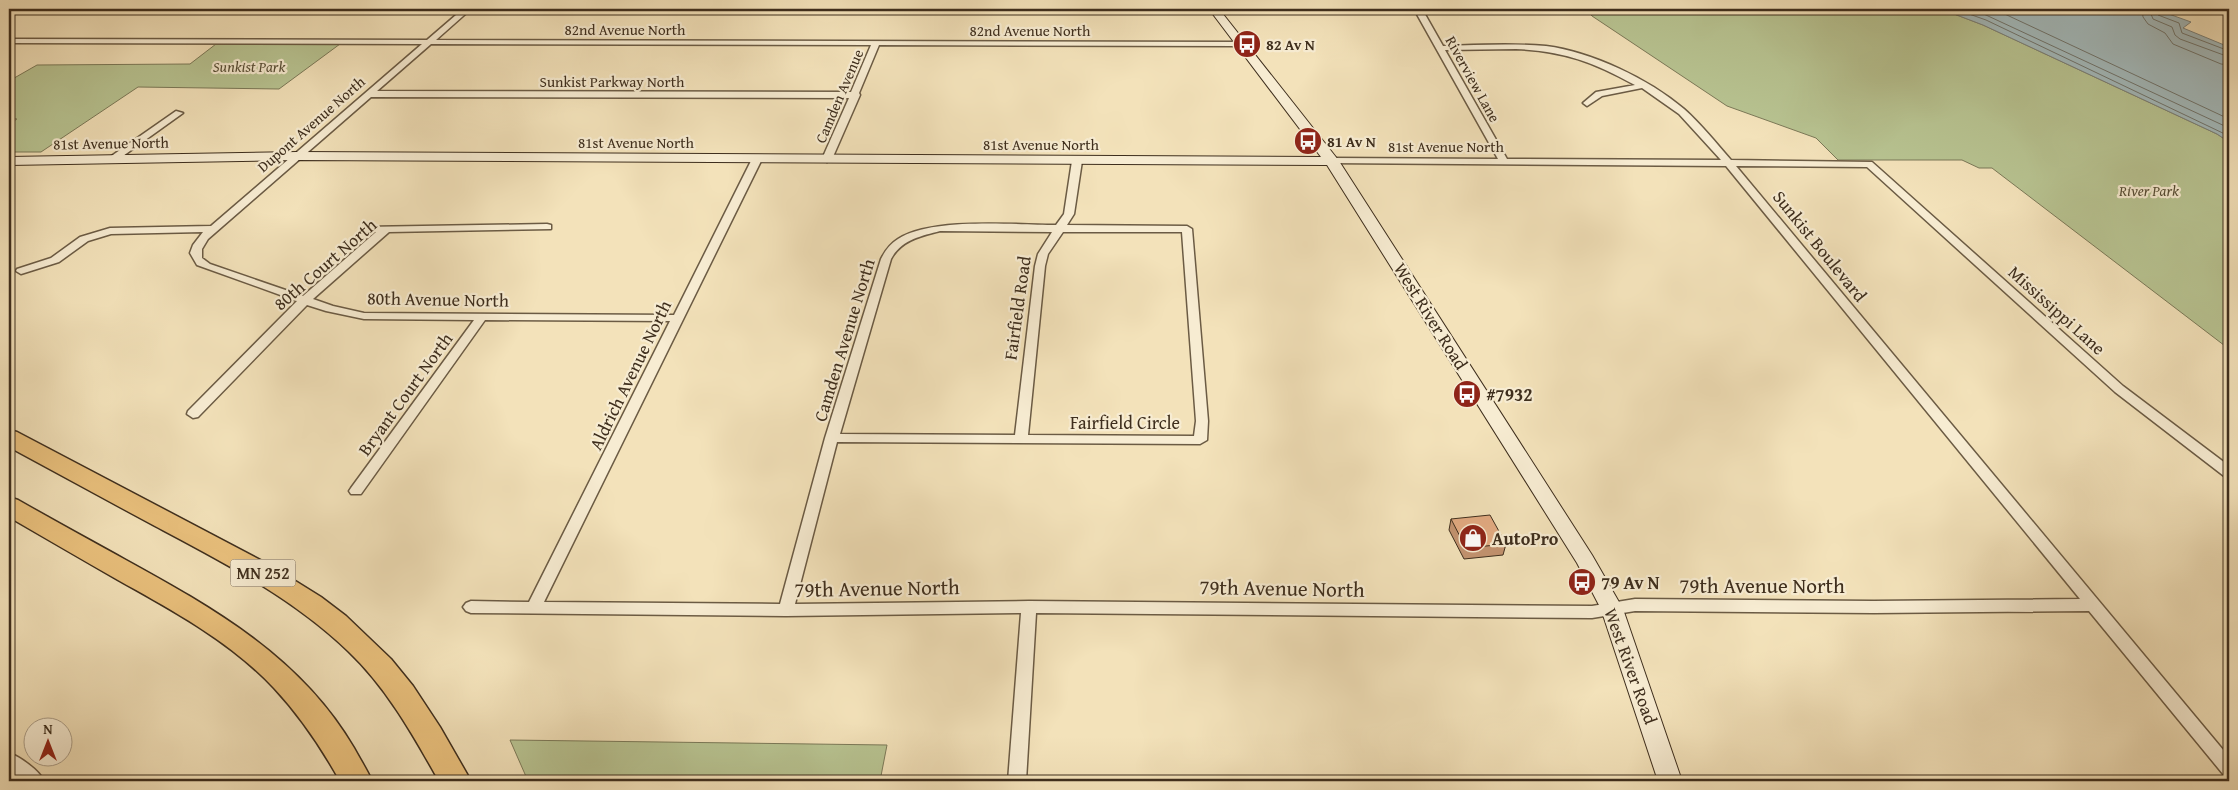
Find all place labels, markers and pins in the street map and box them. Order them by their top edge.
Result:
bus stop icon: 82 Av N [1232,29,1262,59]
place label: 82 Av N [1266,34,1315,55]
bus stop icon: 81 Av N [1293,126,1323,156]
place label: 81 Av N [1327,131,1376,152]
bus stop icon: #7932 [1452,379,1482,409]
place label: #7932 [1486,381,1533,408]
shop icon: AutoPro [1458,523,1488,553]
place label: AutoPro [1492,525,1559,552]
bus stop icon: 79 Av N [1567,567,1597,597]
place label: 79 Av N [1601,569,1659,596]

